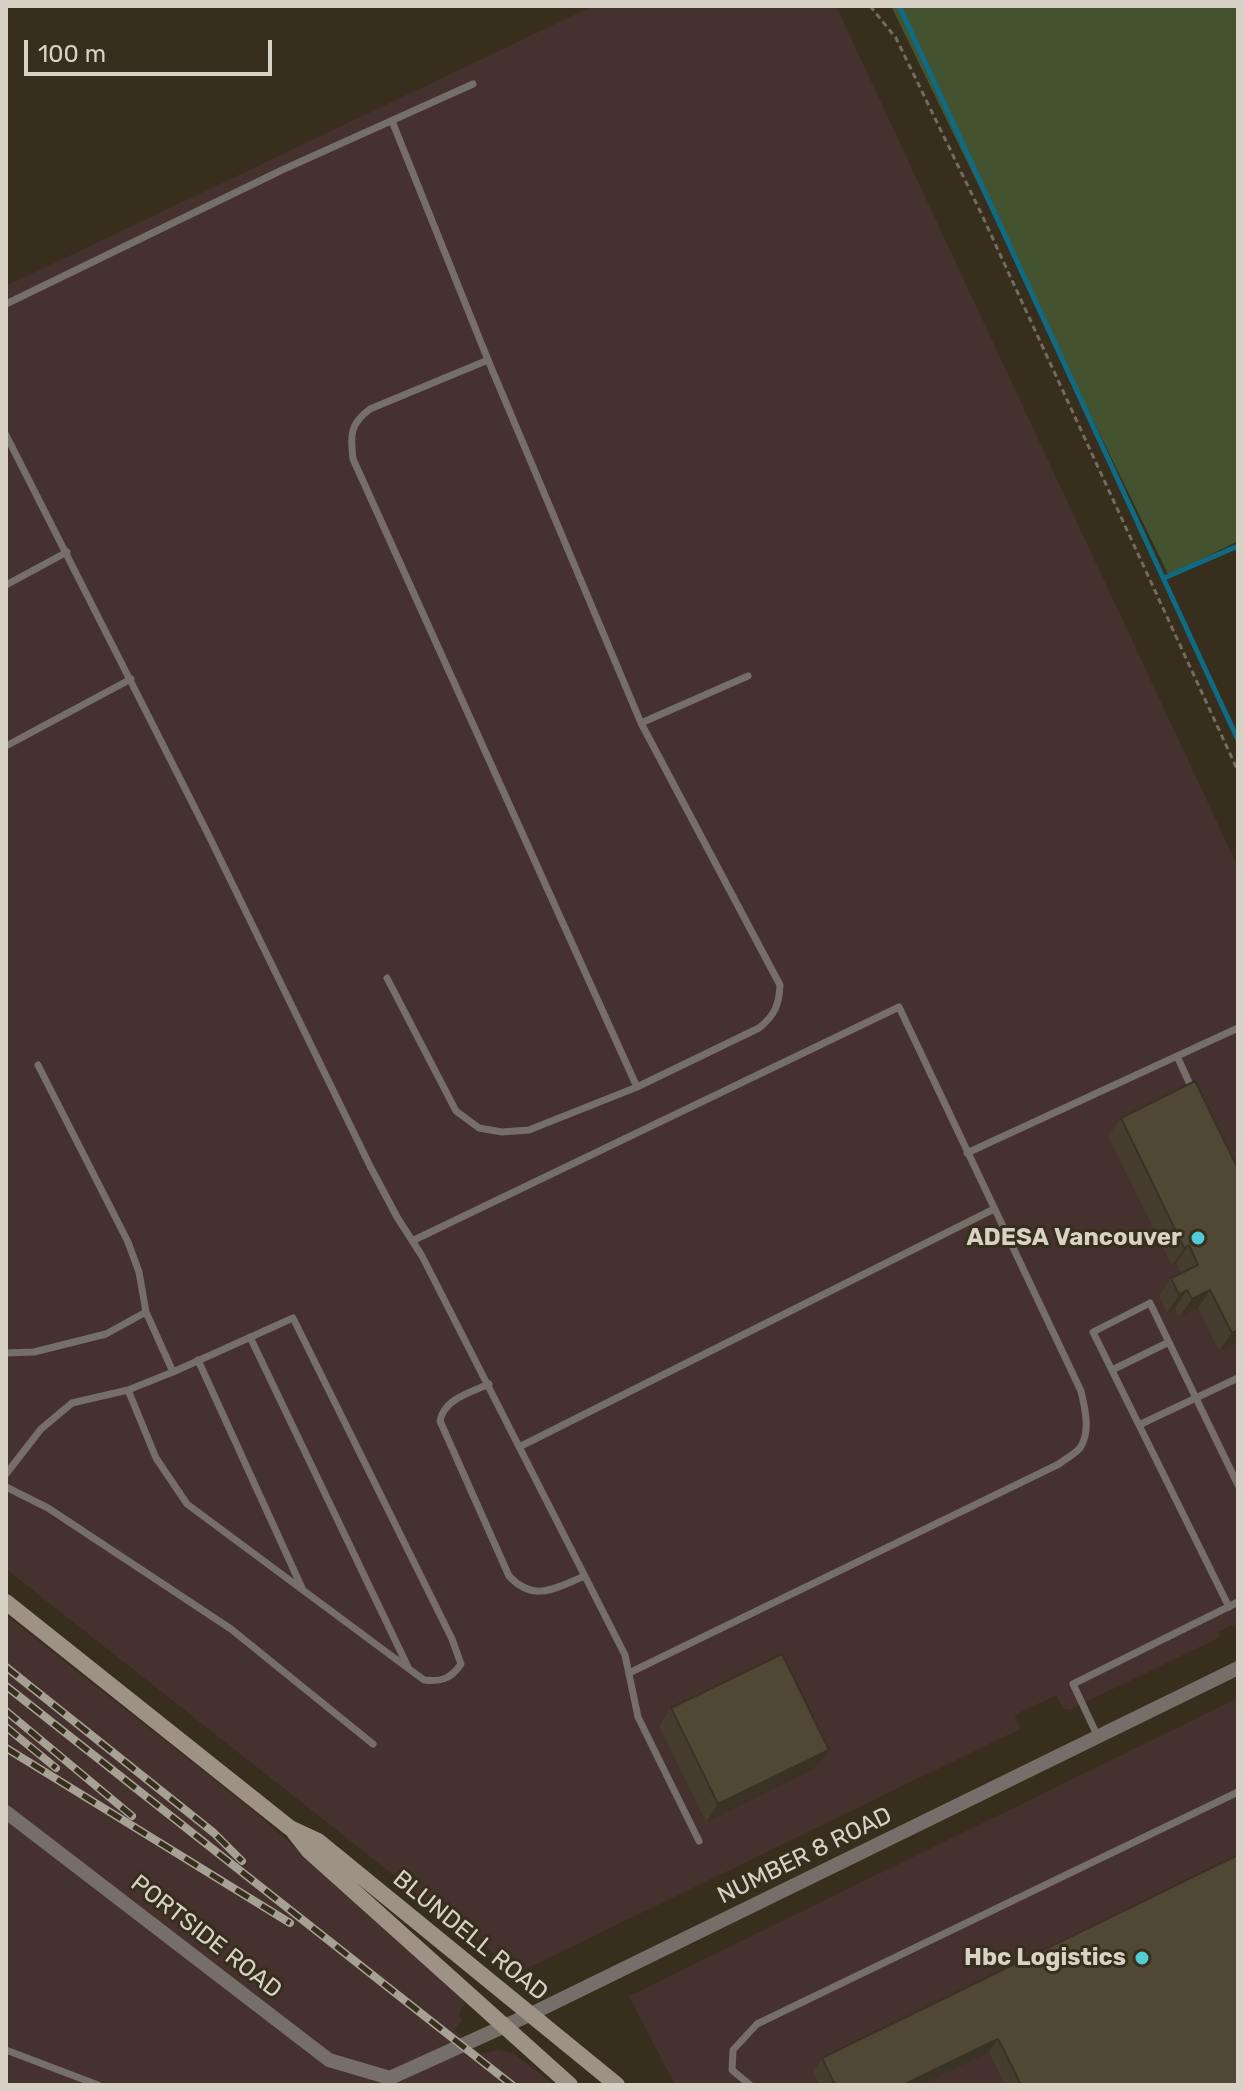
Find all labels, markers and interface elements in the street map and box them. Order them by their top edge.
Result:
scale bar [28,24,276,74]
text: 100 m [38,40,106,68]
place label: ADESA Vancouver [966,1224,1182,1252]
marker: ADESA Vancouver [1189,1229,1207,1247]
street label: NUMBER 8 ROAD [713,1801,897,1911]
street label: BLUNDELL ROAD [387,1865,553,2007]
street label: PORTSIDE ROAD [125,1869,287,2005]
place label: Hbc Logistics [964,1944,1126,1972]
marker: Hbc Logistics [1133,1949,1151,1967]

